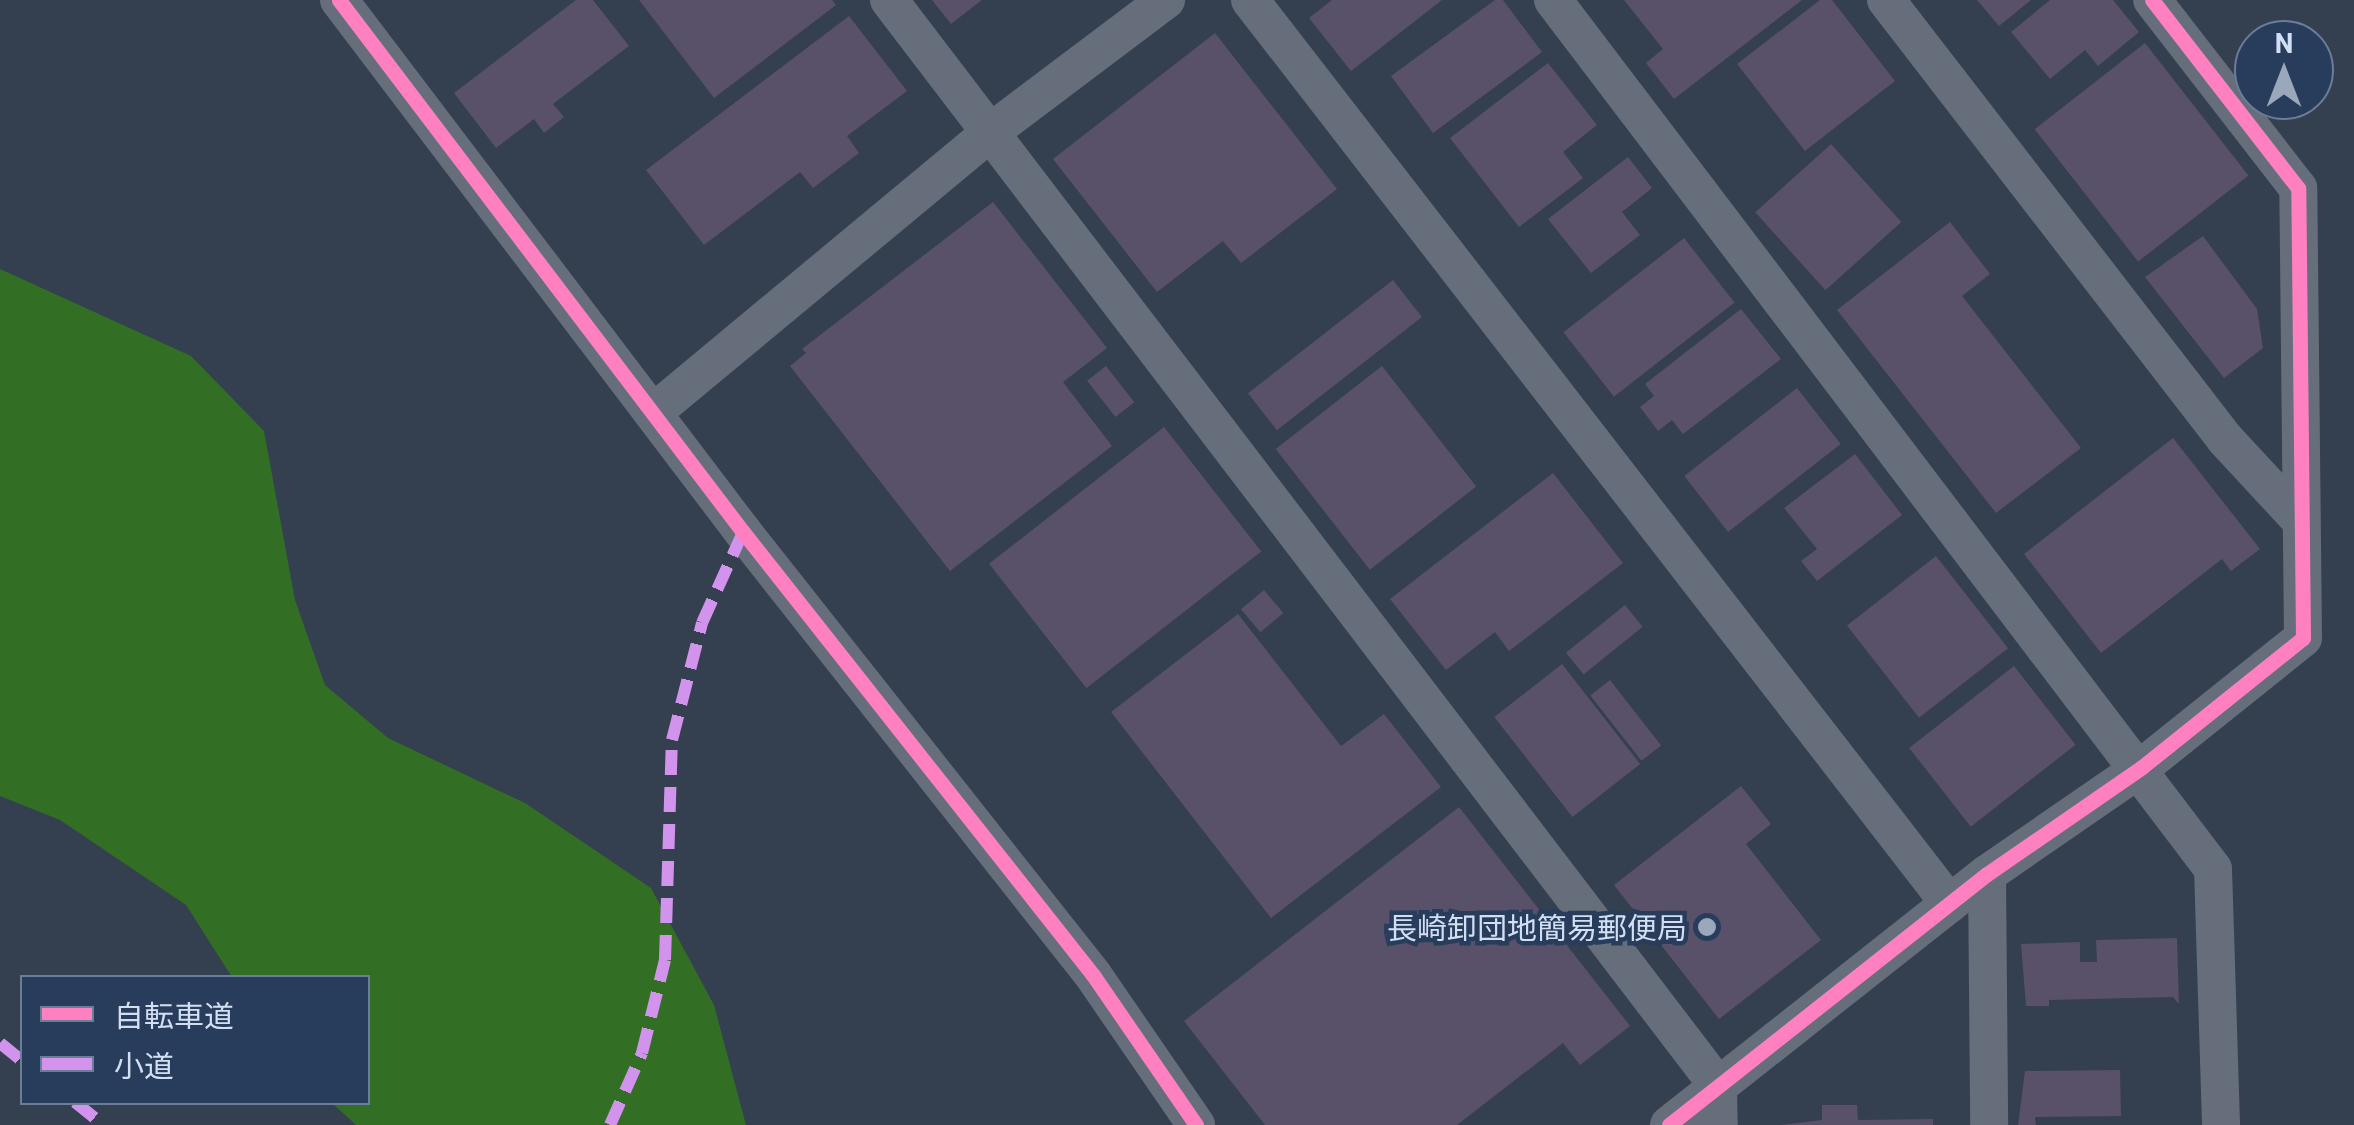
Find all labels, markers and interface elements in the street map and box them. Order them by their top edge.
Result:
north arrow [2234,20,2334,120]
text: N [2275,25,2293,59]
place label: 長崎卸団地簡易郵便局 [1387,909,1687,945]
marker: 長崎卸団地簡易郵便局 [1696,916,1718,938]
legend [20,975,370,1105]
text: 自転車道 [114,997,234,1033]
text: 小道 [114,1047,174,1083]

